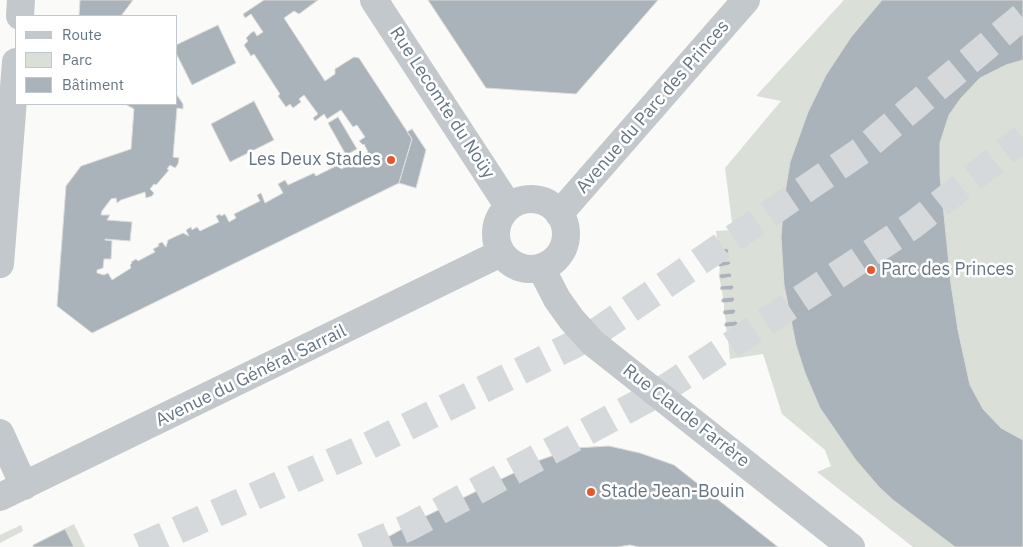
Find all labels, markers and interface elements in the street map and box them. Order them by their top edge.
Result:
legend [15,15,178,105]
street label: Avenue du Parc des Princes [572,16,734,198]
street label: Rue Lecomte du Noüy [385,23,499,183]
text: Route [62,25,102,44]
text: Parc [62,50,92,69]
text: Bâtiment [62,75,124,94]
place label: Les Deux Stades [248,149,381,171]
marker: Les Deux Stades [385,154,397,166]
place label: Parc des Princes [881,259,1014,281]
marker: Parc des Princes [865,264,877,276]
street label: Avenue du Général Sarrail [152,320,350,432]
street label: Rue Claude Farrère [618,360,754,472]
place label: Stade Jean-Bouin [601,481,745,503]
marker: Stade Jean-Bouin [585,486,597,498]

